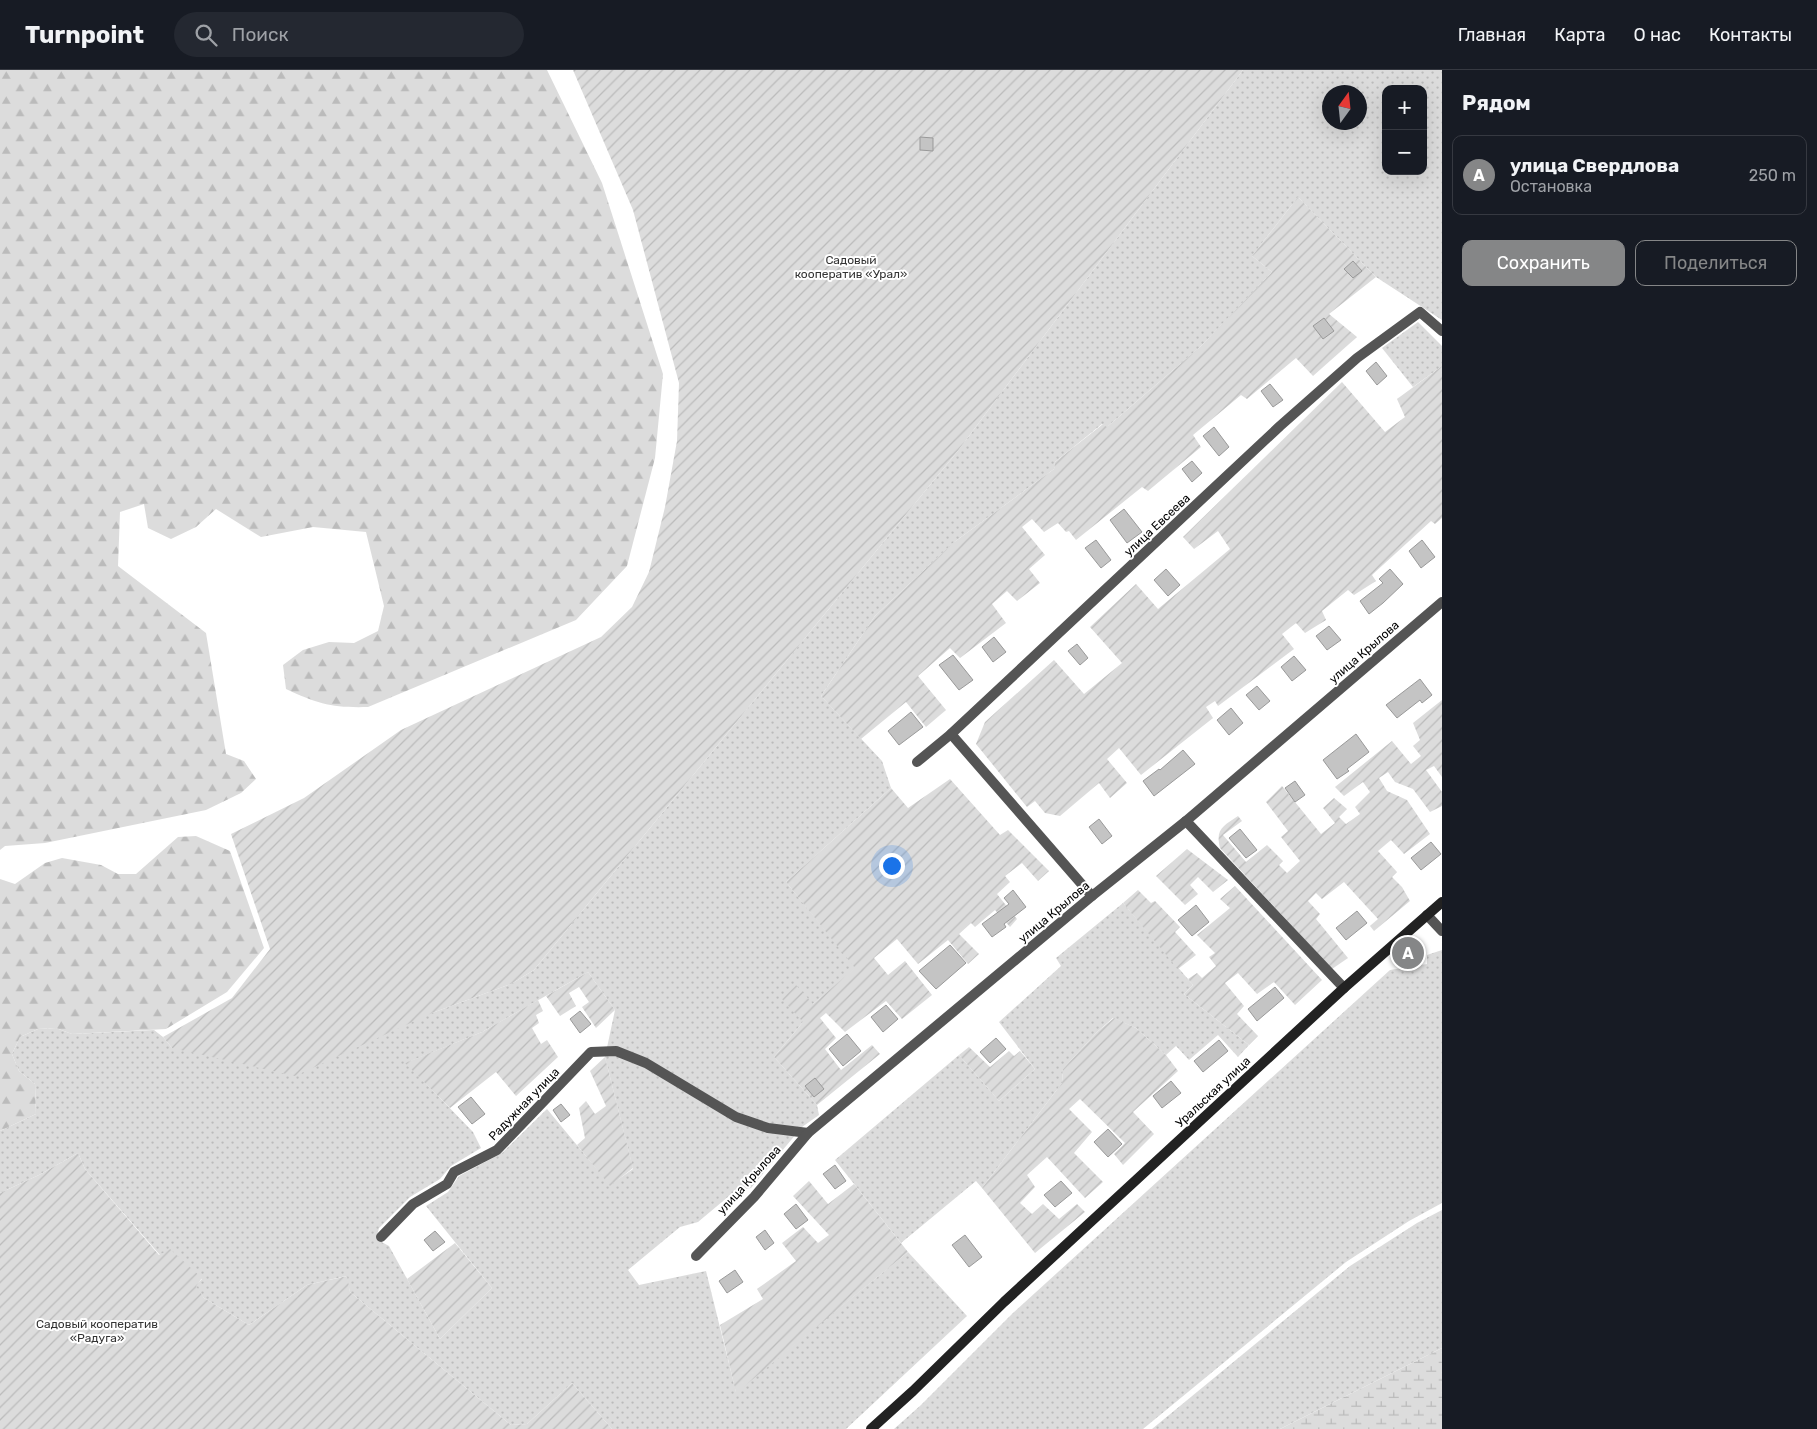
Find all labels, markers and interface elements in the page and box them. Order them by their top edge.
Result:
search box [174,12,524,57]
text: Turnpoint [25,21,144,49]
icon: search [192,21,220,49]
text: Поиск [232,23,289,46]
text: Главная [1458,24,1526,46]
text: Карта [1554,24,1606,46]
text: О нас [1634,24,1681,46]
text: Контакты [1709,24,1792,46]
north arrow [1322,85,1367,130]
map controls [1382,85,1427,175]
button: + [1382,85,1427,130]
text: Рядом [1462,90,1531,115]
button: − [1382,130,1427,175]
text: улица Свердлова [1510,154,1679,177]
text: A [1473,166,1485,185]
text: 250 m [1749,166,1796,185]
text: Остановка [1510,177,1592,196]
button: Сохранить [1462,240,1625,286]
button: Поделиться [1635,240,1797,286]
park label: Садовый кооператив «Урал» [795,253,907,281]
street label: улица Евсеева [1121,491,1193,559]
street label: улица Крылова [1326,618,1402,686]
your location [879,853,905,879]
street label: улица Крылова [1016,878,1092,946]
pin: A [1392,934,1424,972]
street label: Уральская улица [1173,1054,1253,1130]
street label: Радужная улица [486,1065,562,1143]
street label: улица Крылова [714,1143,784,1217]
park label: Садовый кооператив «Радуга» [36,1317,158,1345]

